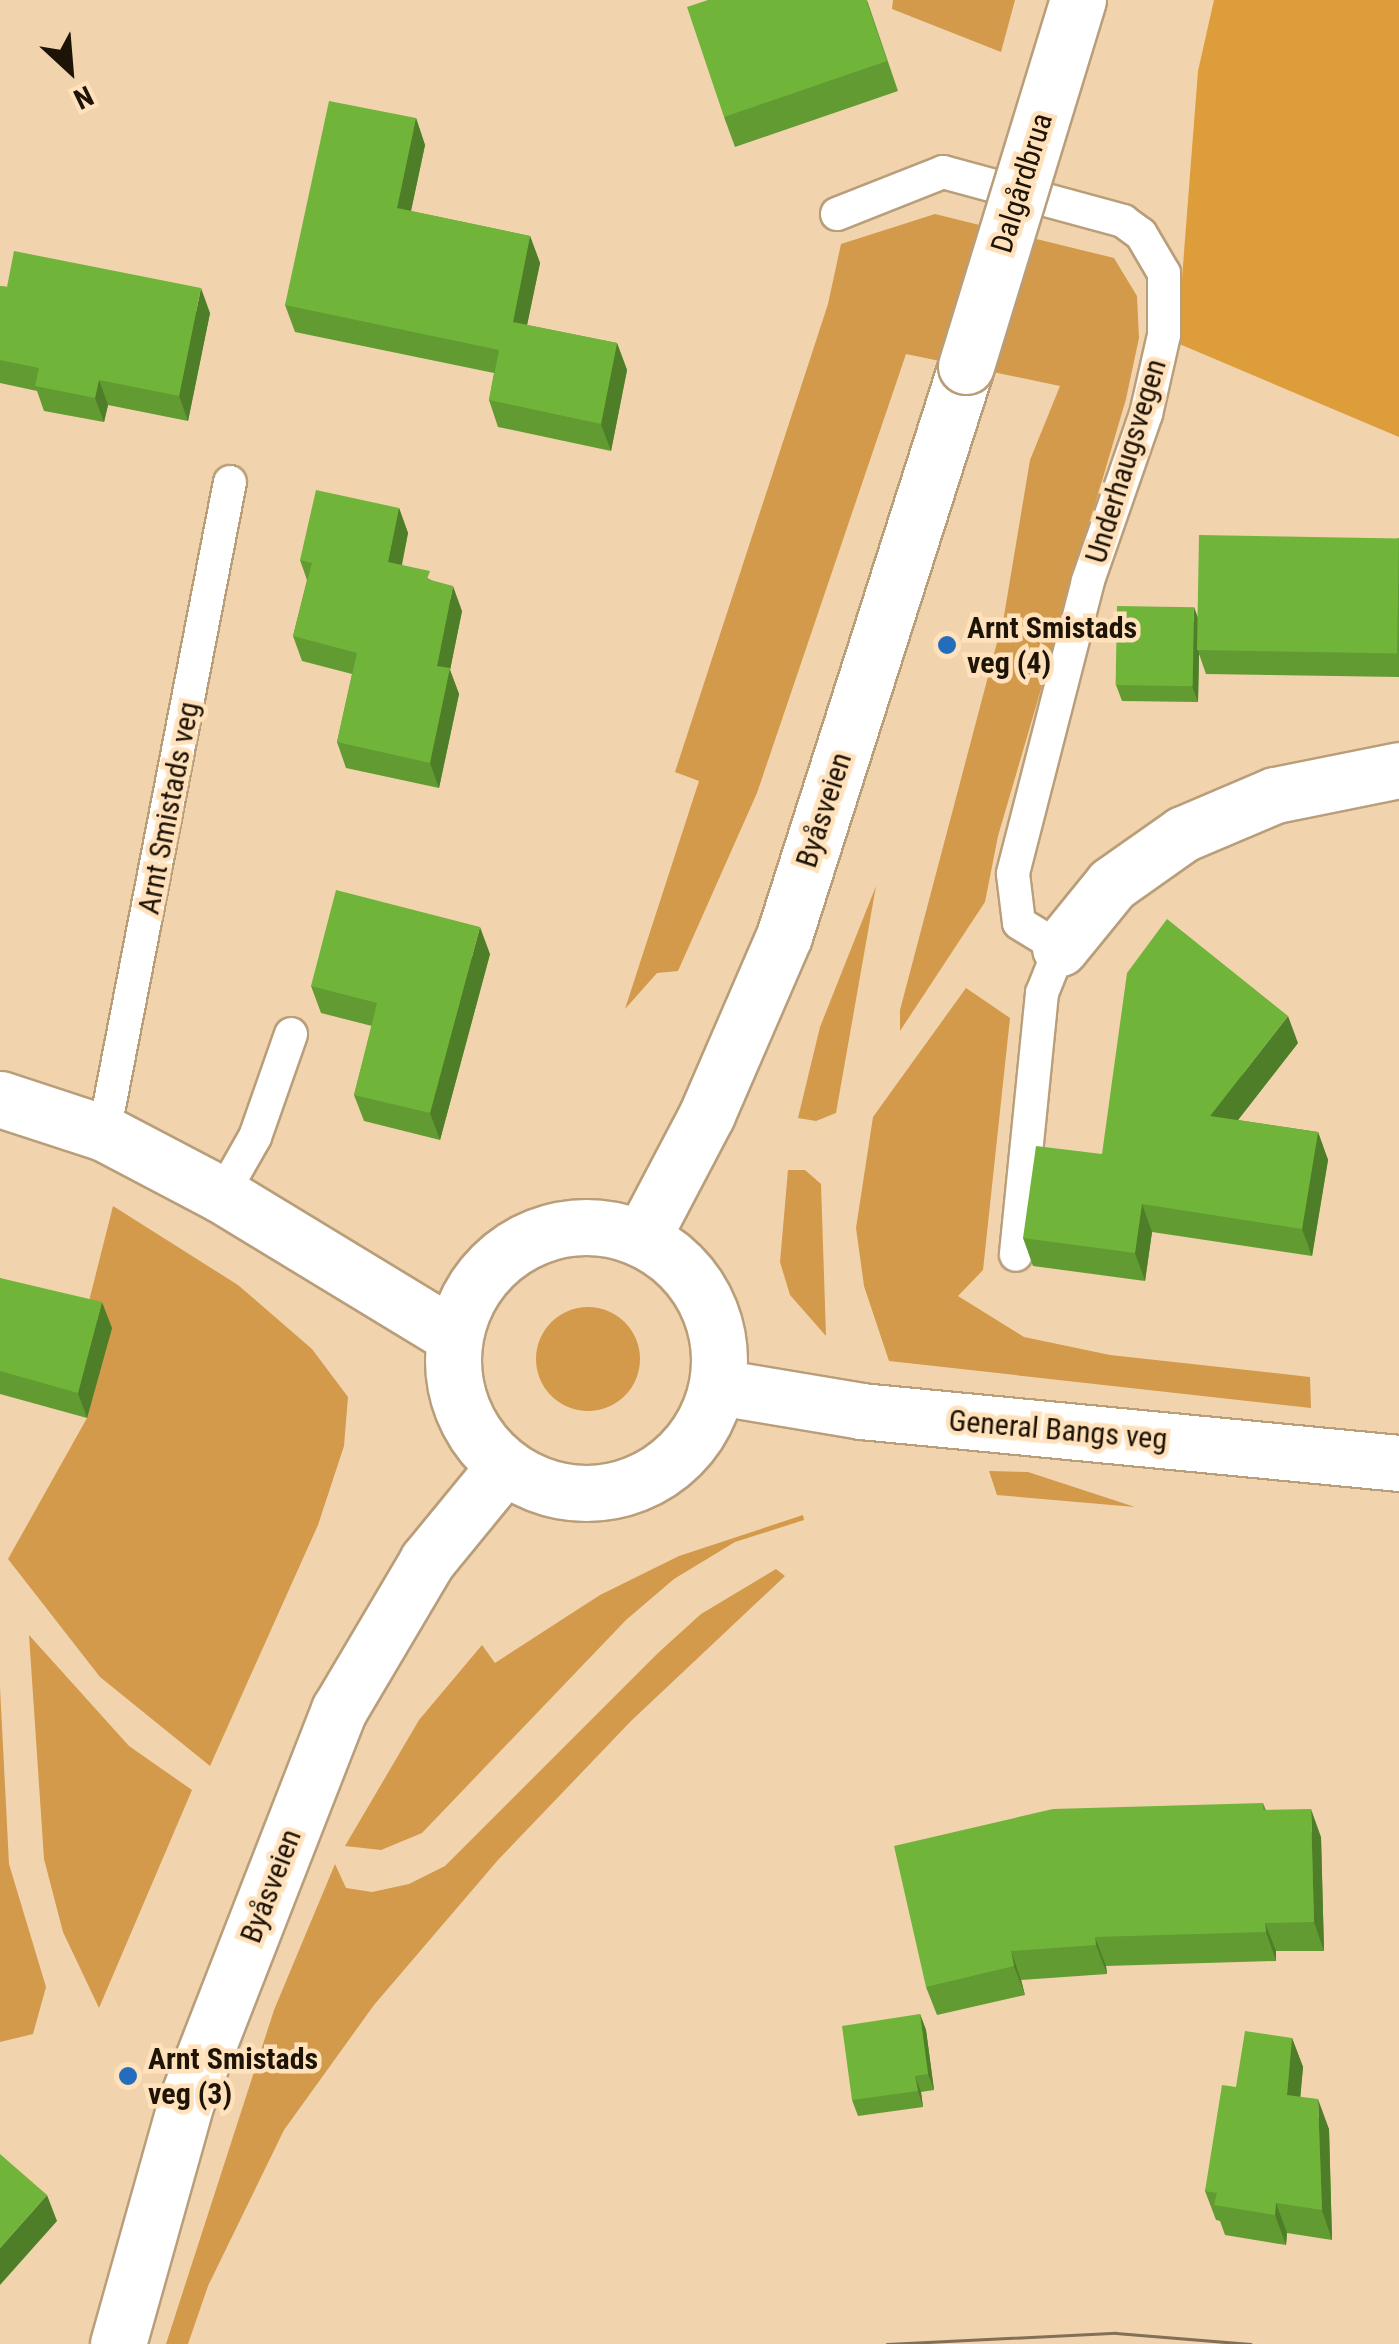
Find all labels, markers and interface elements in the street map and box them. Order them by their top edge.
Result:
north arrow [20,20,120,120]
text: N [68,79,98,116]
street label: Dalgårdbrua [984,109,1060,257]
street label: Underhaugsvegen [1078,355,1174,567]
place label: Arnt Smistads veg (4) [967,610,1137,680]
marker: Arnt Smistads veg (4) [936,634,958,656]
street label: Arnt Smistads veg [131,699,207,917]
street label: Byåsveien [789,748,859,872]
street label: General Bangs veg [947,1403,1169,1457]
street label: Byåsveien [233,1824,309,1948]
place label: Arnt Smistads veg (3) [148,2041,318,2112]
marker: Arnt Smistads veg (3) [117,2065,139,2087]

